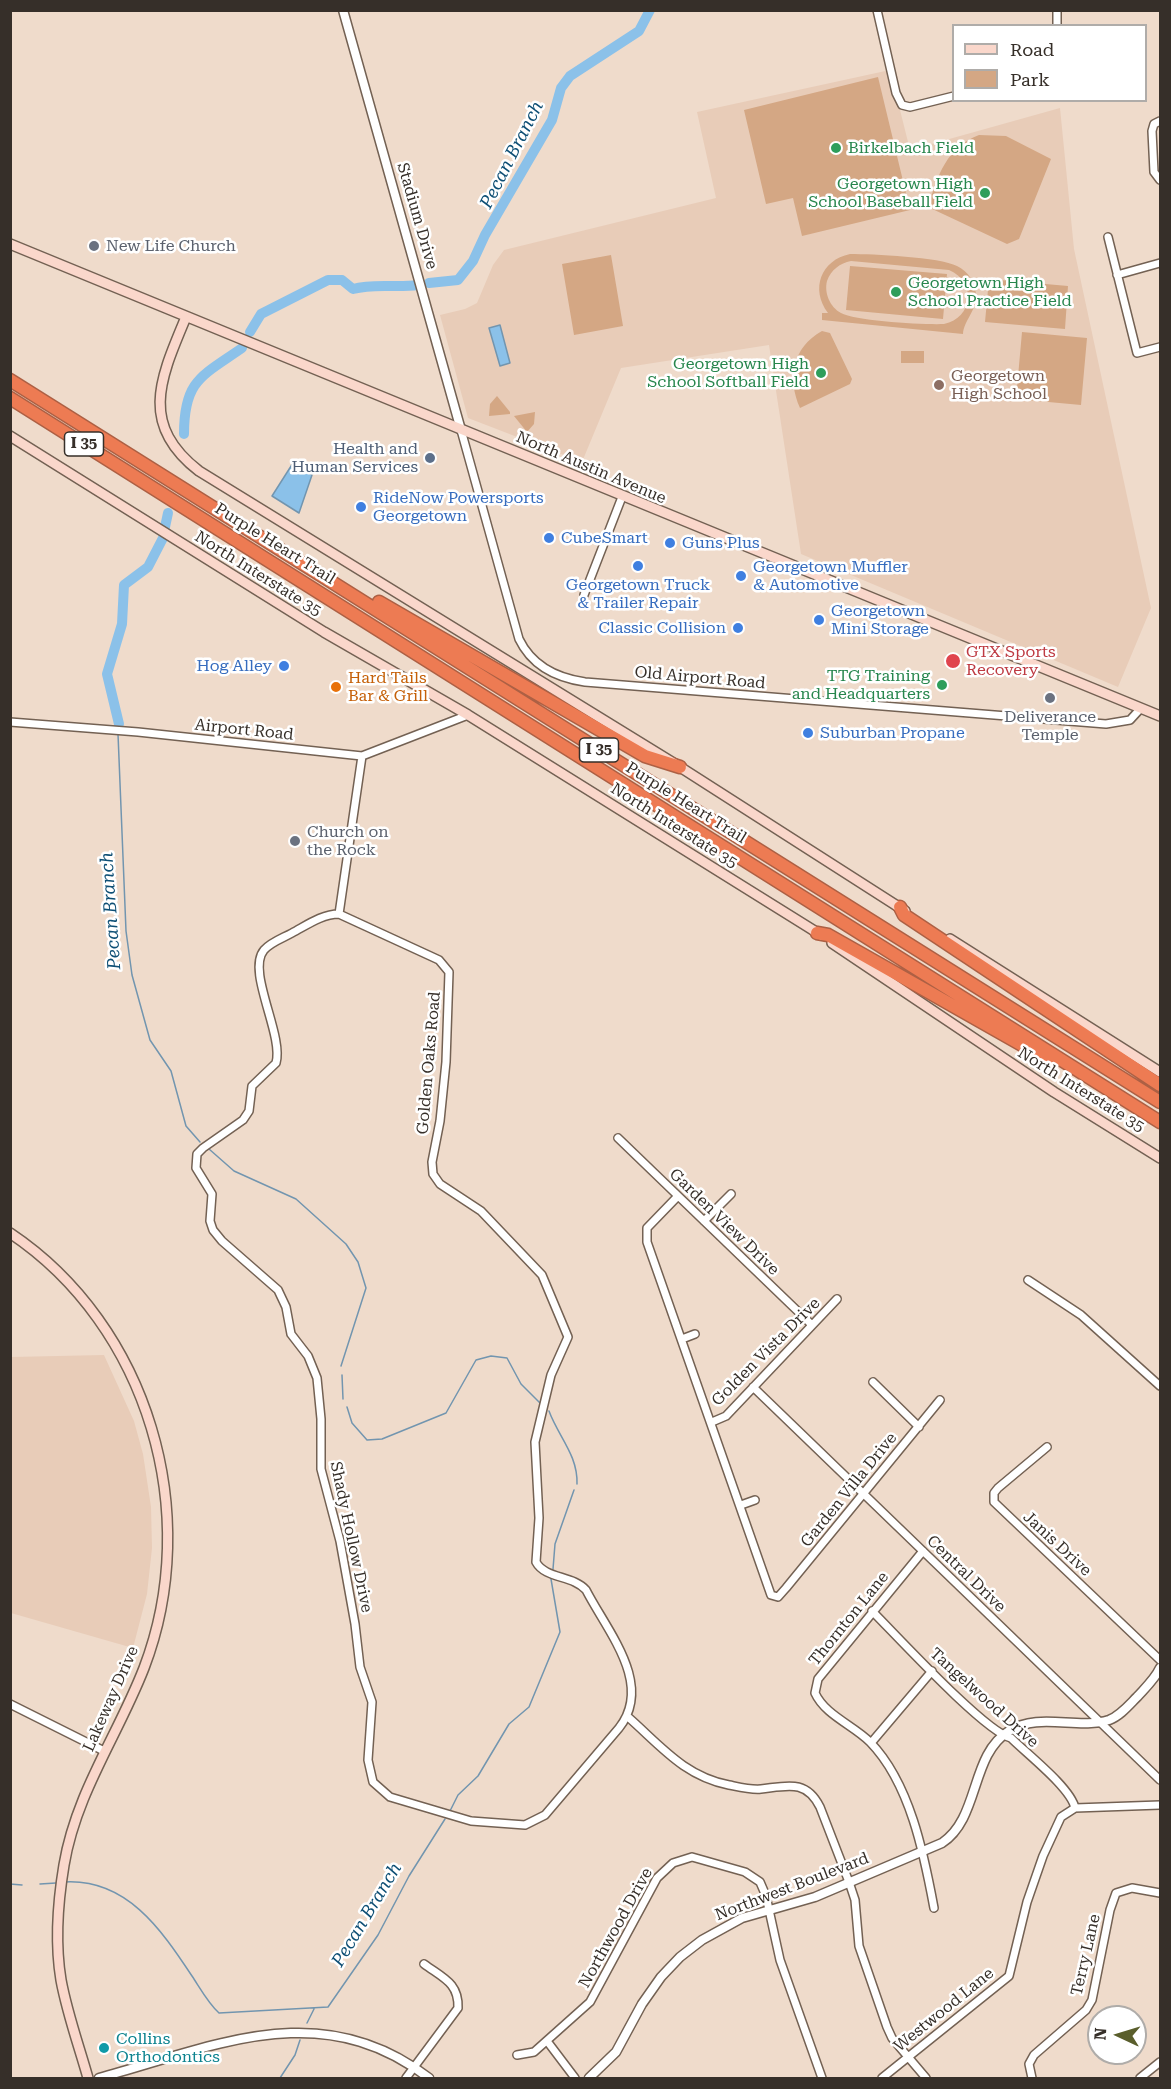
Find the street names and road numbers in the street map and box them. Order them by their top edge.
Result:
street label: Stadium Drive [393,160,441,272]
street label: North Austin Avenue [513,428,669,508]
road number: I 35 [64,432,104,456]
street label: Purple Heart Trail [211,499,339,589]
street label: North Interstate 35 [191,527,325,621]
street label: Old Airport Road [634,663,766,693]
street label: Airport Road [194,715,294,745]
road number: I 35 [580,738,618,762]
street label: Purple Heart Trail [622,758,750,848]
street label: North Interstate 35 [607,779,741,873]
street label: Golden Oaks Road [413,991,445,1135]
street label: North Interstate 35 [1014,1043,1148,1137]
street label: Garden View Drive [665,1165,783,1279]
street label: Golden Vista Drive [708,1294,824,1410]
street label: Garden Villa Drive [797,1429,901,1551]
street label: Shady Hollow Drive [326,1460,376,1614]
street label: Janis Drive [1019,1508,1095,1580]
street label: Central Drive [922,1532,1010,1616]
street label: Thornton Lane [805,1568,893,1670]
street label: Lakeway Drive [79,1643,143,1755]
street label: Tangelwood Drive [926,1644,1042,1752]
street label: Northwest Boulevard [712,1849,872,1925]
street label: Northwood Drive [575,1865,657,1991]
street label: Terry Lane [1067,1912,1105,1998]
street label: Westwood Lane [890,1964,998,2056]

